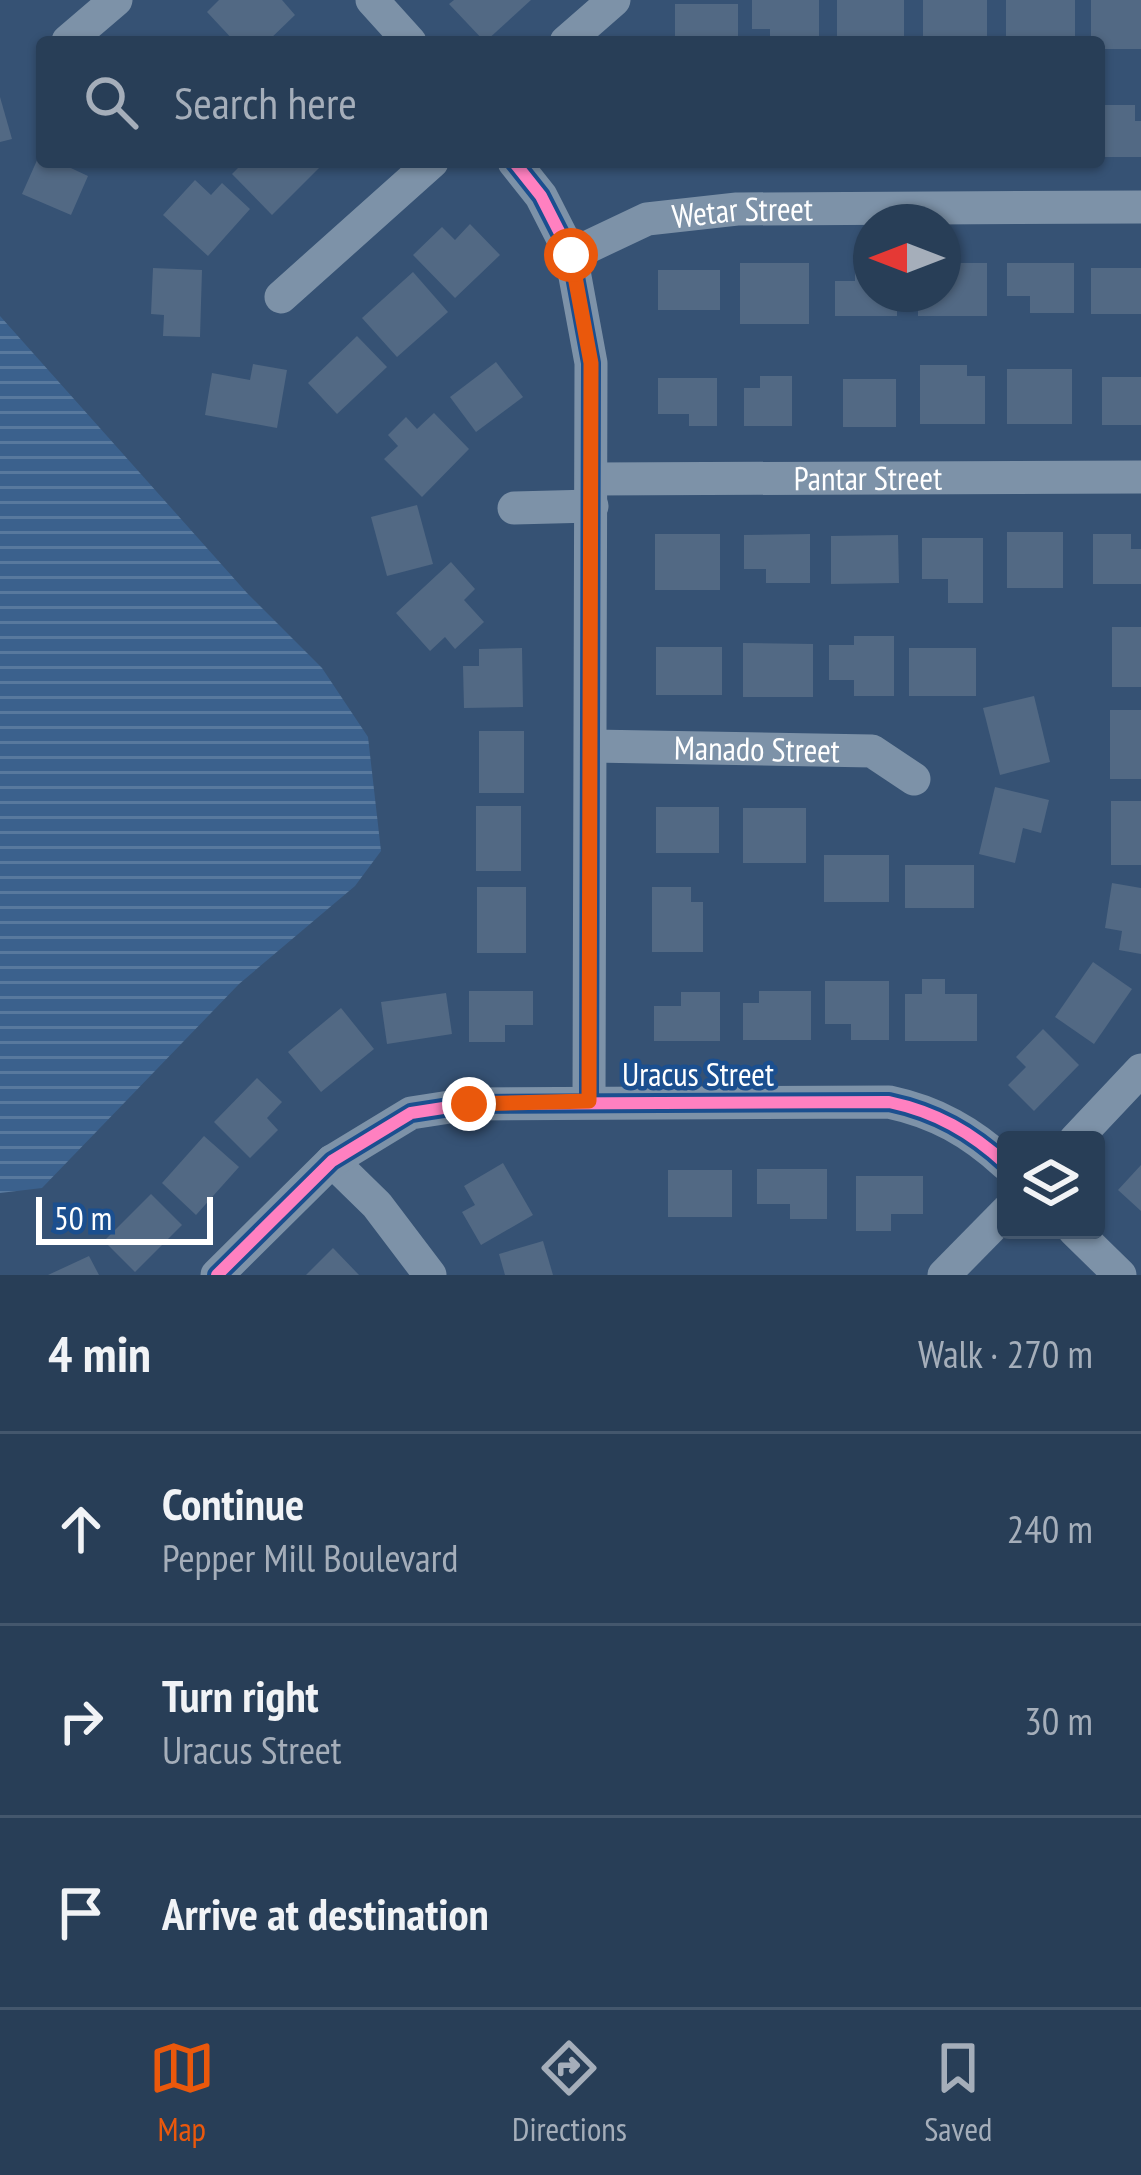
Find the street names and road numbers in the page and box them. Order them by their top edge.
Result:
street label: Wetar Street [670,187,813,237]
street label: Pantar Street [794,456,942,499]
street label: Manado Street [674,725,840,771]
street label: Uracus Street [622,1052,774,1095]

